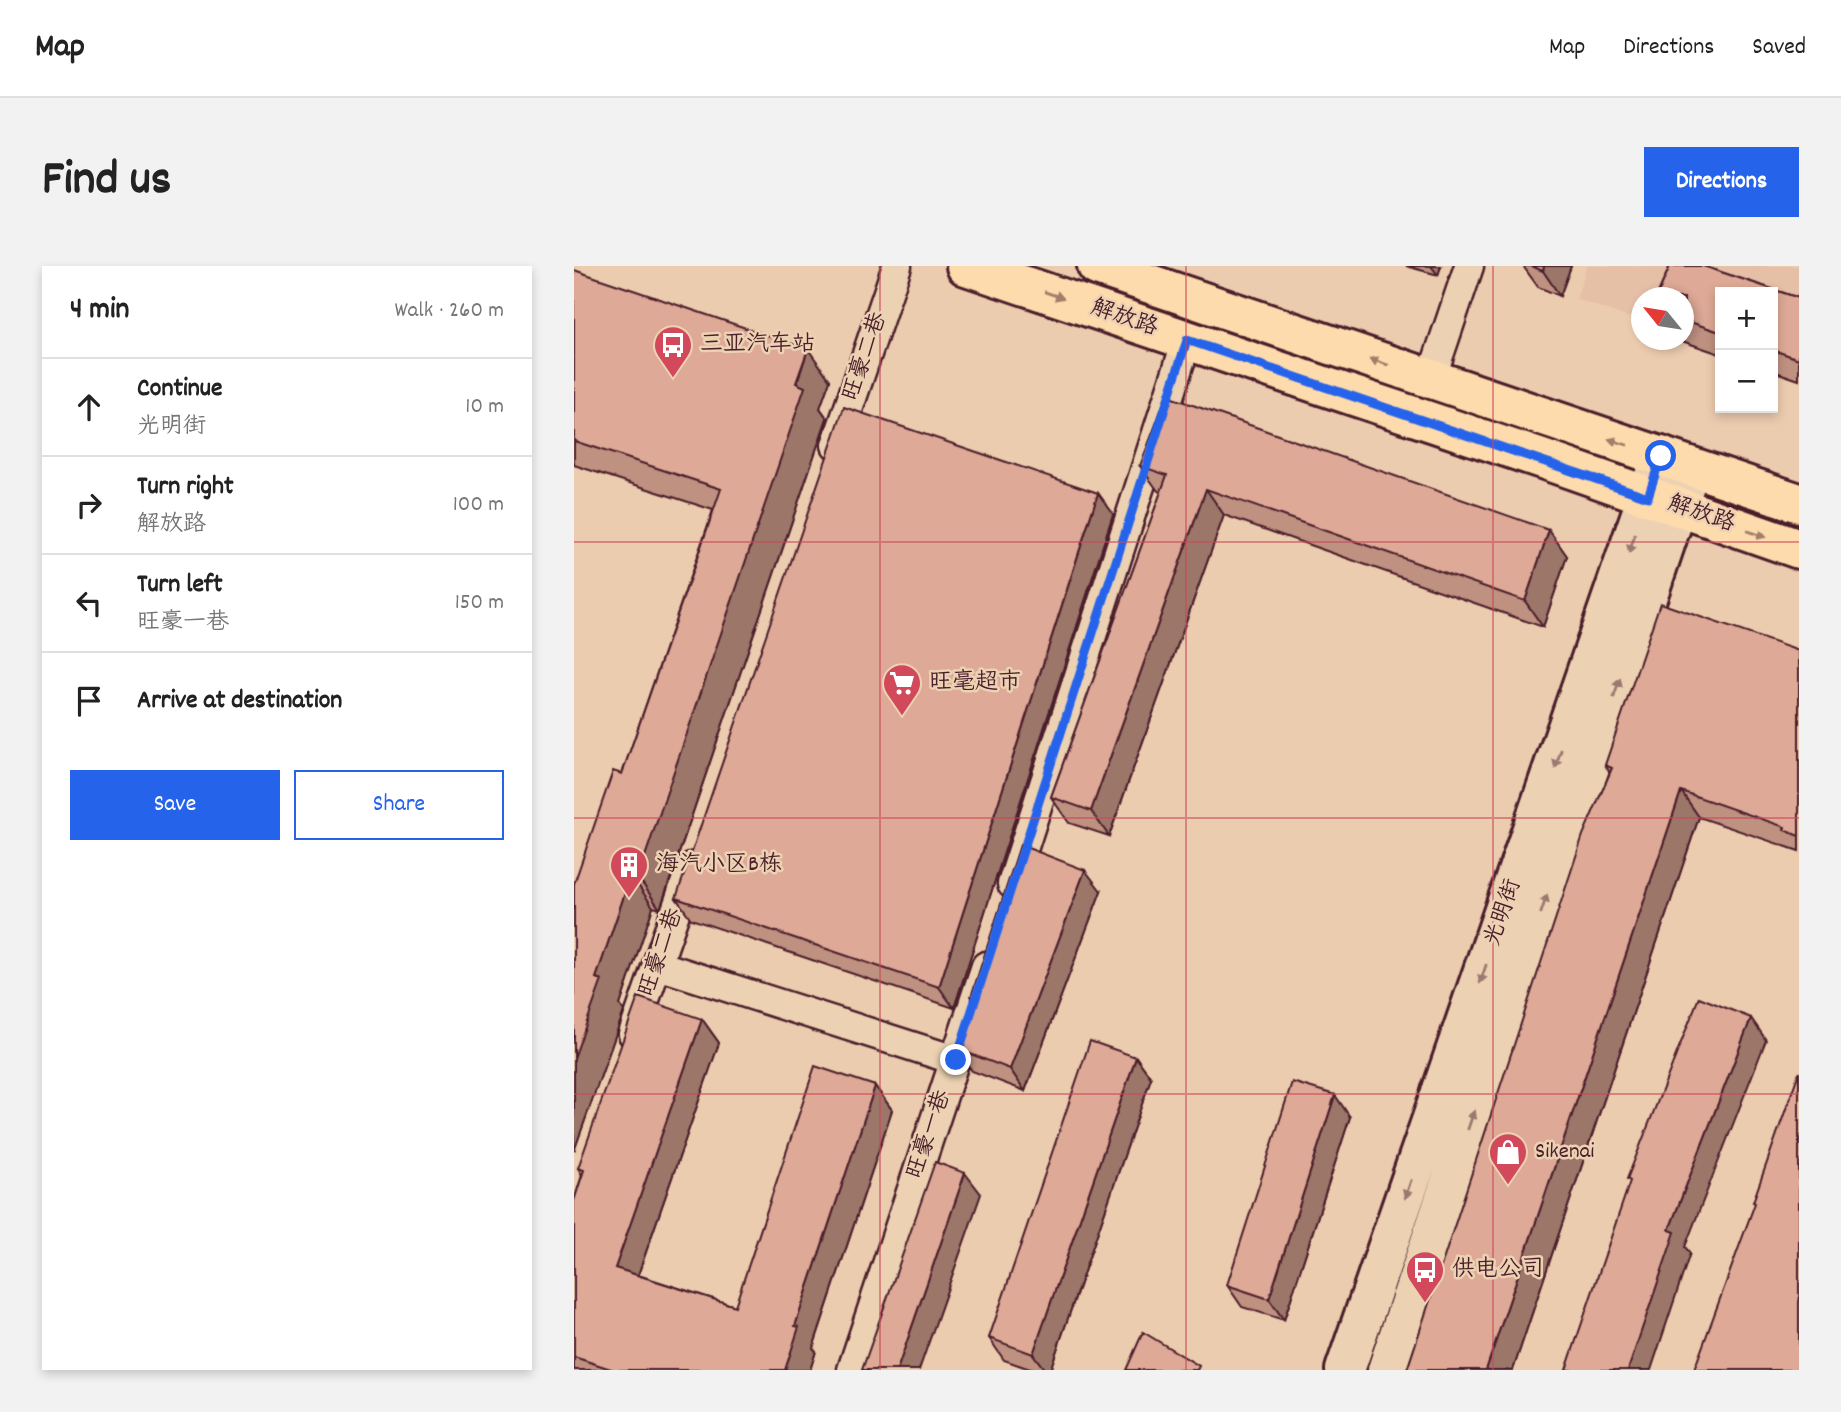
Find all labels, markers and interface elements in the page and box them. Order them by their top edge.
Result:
text: Map [35,25,85,72]
text: Map [1549,31,1585,65]
text: Directions [1623,31,1714,65]
text: Saved [1752,31,1806,65]
text: Find us [42,147,171,217]
button: Directions [1644,147,1799,217]
north arrow [1631,287,1694,350]
map controls [1715,287,1778,413]
button: + [1715,287,1778,350]
text: 4 min [70,290,129,333]
one-way arrow [1044,291,1065,301]
street label: 解放路 [1086,292,1162,346]
text: Walk · 260 m [394,295,504,328]
street label: 旺豪二巷 [835,307,897,406]
bus stop icon: 三亚汽车站 [652,324,694,379]
place label: 三亚汽车站 [700,329,815,362]
button: − [1715,350,1778,413]
one-way arrow [1369,356,1390,367]
text: Continue [137,371,222,408]
icon: ahead [70,388,108,426]
text: 10 m [465,391,504,424]
text: 光明街 [137,411,206,444]
one-way arrow [1608,436,1629,447]
route start [1645,440,1676,471]
text: Turn right [137,469,234,506]
icon: right [70,486,108,524]
street label: 解放路 [1663,488,1739,542]
text: 100 m [453,489,504,522]
text: 解放路 [137,509,206,542]
one-way arrow [1746,530,1767,540]
one-way arrow [1626,534,1637,555]
text: Turn left [137,567,223,604]
icon: left [70,584,108,622]
text: 150 m [455,587,504,620]
text: 旺豪一巷 [137,607,229,640]
supermarket icon: 旺毫超市 [881,662,923,717]
place label: 旺毫超市 [929,667,1021,700]
one-way arrow [1612,678,1623,699]
icon: arrive [70,682,108,720]
text: Arrive at destination [137,683,342,720]
one-way arrow [1552,749,1563,770]
button: Save [70,770,280,840]
button: Share [294,770,504,840]
building icon: 海汽小区B栋 [608,844,650,899]
place label: 海汽小区B栋 [656,849,782,882]
street label: 光明街 [1477,875,1531,951]
one-way arrow [1539,893,1550,914]
street label: 旺豪二巷 [631,903,693,1002]
one-way arrow [1477,964,1488,985]
route end [940,1044,971,1075]
street label: 旺豪一巷 [899,1085,961,1184]
one-way arrow [1466,1109,1477,1130]
shop icon: Sikenai [1487,1131,1529,1186]
place label: Sikenai [1535,1136,1595,1169]
one-way arrow [1402,1179,1413,1200]
bus stop icon: 供电公司 [1404,1249,1446,1304]
place label: 供电公司 [1452,1254,1544,1287]

